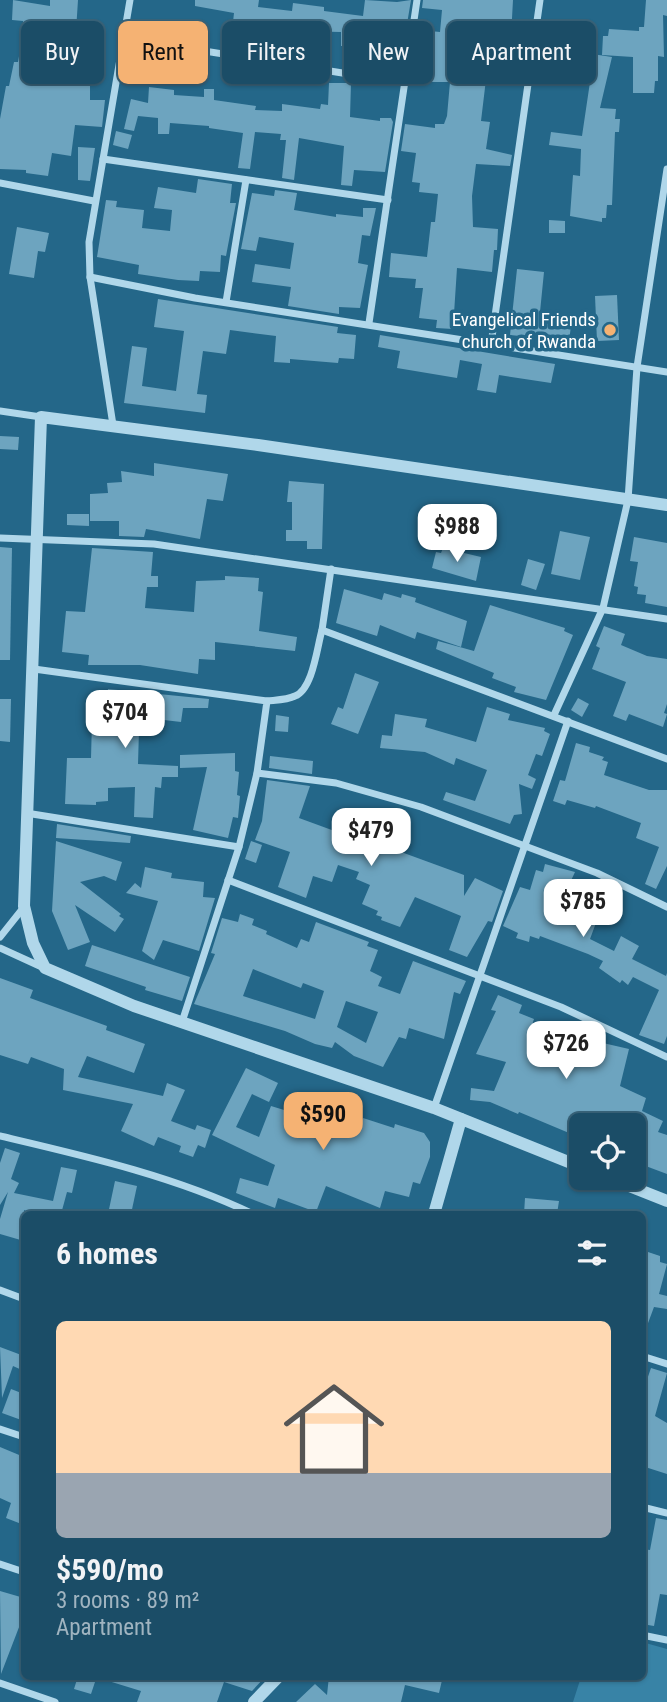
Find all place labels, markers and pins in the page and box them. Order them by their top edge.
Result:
place label: Evangelical Friends church of Rwanda [452,308,596,353]
marker: Evangelical Friends church of Rwanda [602,322,618,338]
pin: $988 [416,504,498,564]
pin: $704 [84,690,166,750]
pin: $479 [330,808,412,868]
pin: $785 [542,880,624,939]
pin: $726 [525,1021,607,1081]
pin: $590 [282,1092,364,1152]

